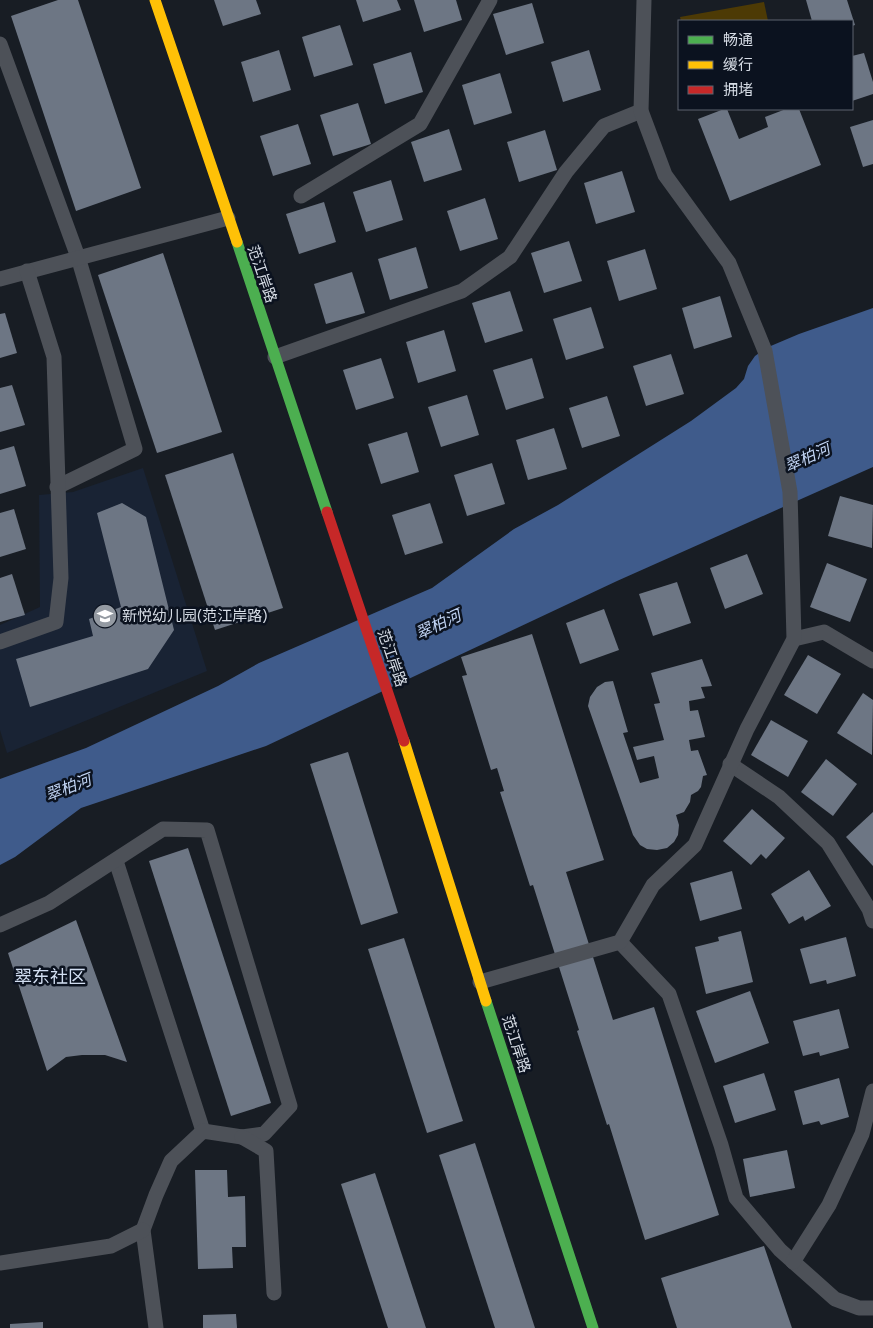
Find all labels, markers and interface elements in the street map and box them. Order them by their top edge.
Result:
legend [678,20,853,110]
text: 畅通 [723,31,753,49]
text: 缓行 [723,56,753,74]
text: 拥堵 [723,81,753,99]
street label: 范江岸路 [244,243,280,305]
water label: 翠柏河 [781,438,836,476]
school or university icon: 新悦幼儿园(范江岸路) [92,603,118,629]
water label: 翠柏河 [412,604,467,643]
place label: 新悦幼儿园(范江岸路) [122,607,268,625]
street label: 范江岸路 [374,627,410,689]
water label: 翠柏河 [42,769,97,805]
district label: 翠东社区 [14,966,86,988]
street label: 范江岸路 [498,1013,534,1075]

